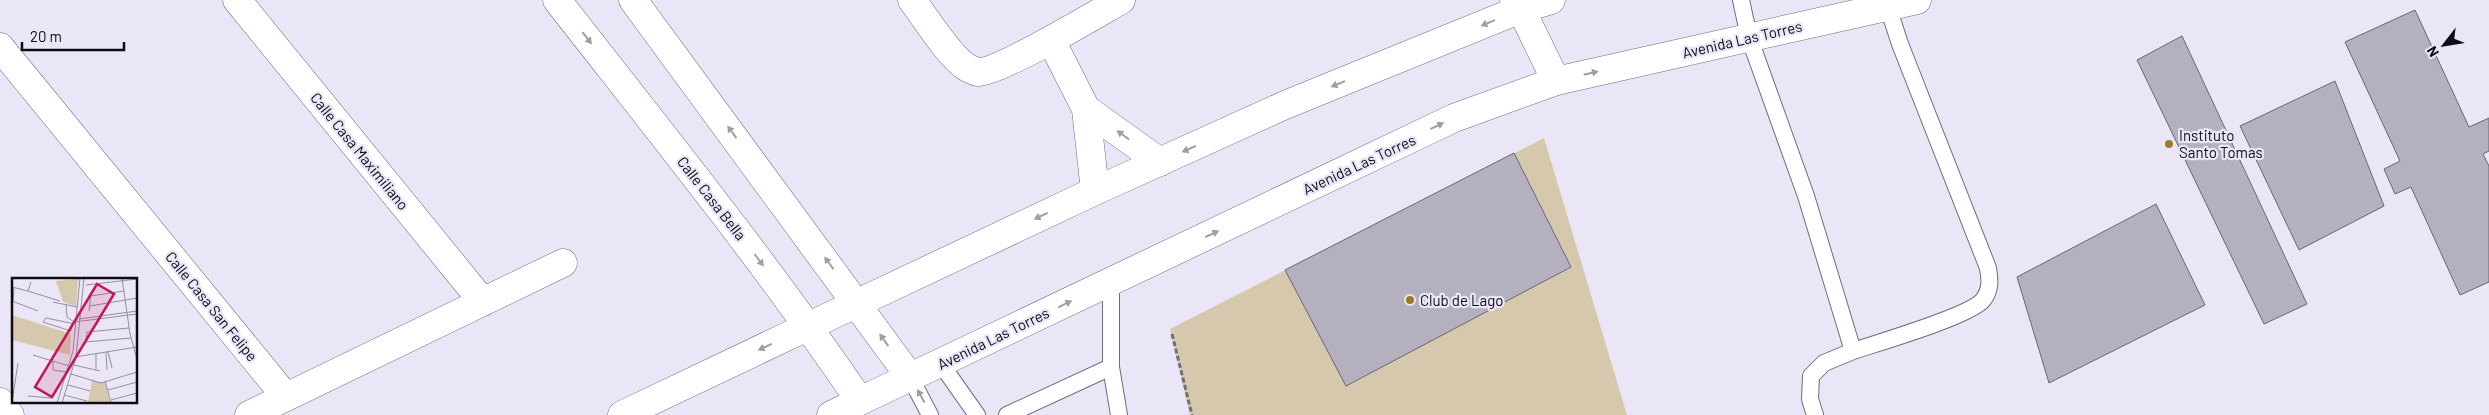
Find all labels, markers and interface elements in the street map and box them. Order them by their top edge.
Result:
street label: Avenida Las Torres [1680,16,1804,62]
one-way arrow [1481,19,1495,27]
scale bar [22,20,125,52]
north arrow [2419,20,2469,70]
text: 20 m [30,27,62,45]
one-way arrow [581,31,592,44]
text: N [2423,44,2442,60]
one-way arrow [1583,69,1598,77]
one-way arrow [1331,80,1345,88]
street label: Calle Casa Maximiliano [307,89,413,213]
one-way arrow [1430,122,1444,130]
one-way arrow [727,126,738,139]
place label: Instituto Santo Tomas [2179,126,2263,161]
one-way arrow [1116,130,1130,140]
street label: Avenida Las Torres [1300,130,1418,198]
marker: Instituto Santo Tomas [2163,138,2175,150]
one-way arrow [1182,145,1196,153]
street label: Calle Casa Bella [674,153,750,243]
one-way arrow [1034,213,1048,221]
one-way arrow [1205,229,1219,237]
street label: Calle Casa San Felipe [162,248,262,364]
one-way arrow [754,253,765,266]
one-way arrow [823,257,834,270]
inset map [12,278,138,402]
place label: Club de Lago [1420,291,1503,309]
marker: Club de Lago [1404,294,1416,306]
one-way arrow [1058,300,1072,308]
street label: Avenida Las Torres [934,303,1052,373]
one-way arrow [879,333,889,347]
one-way arrow [758,343,772,351]
one-way arrow [916,389,925,403]

